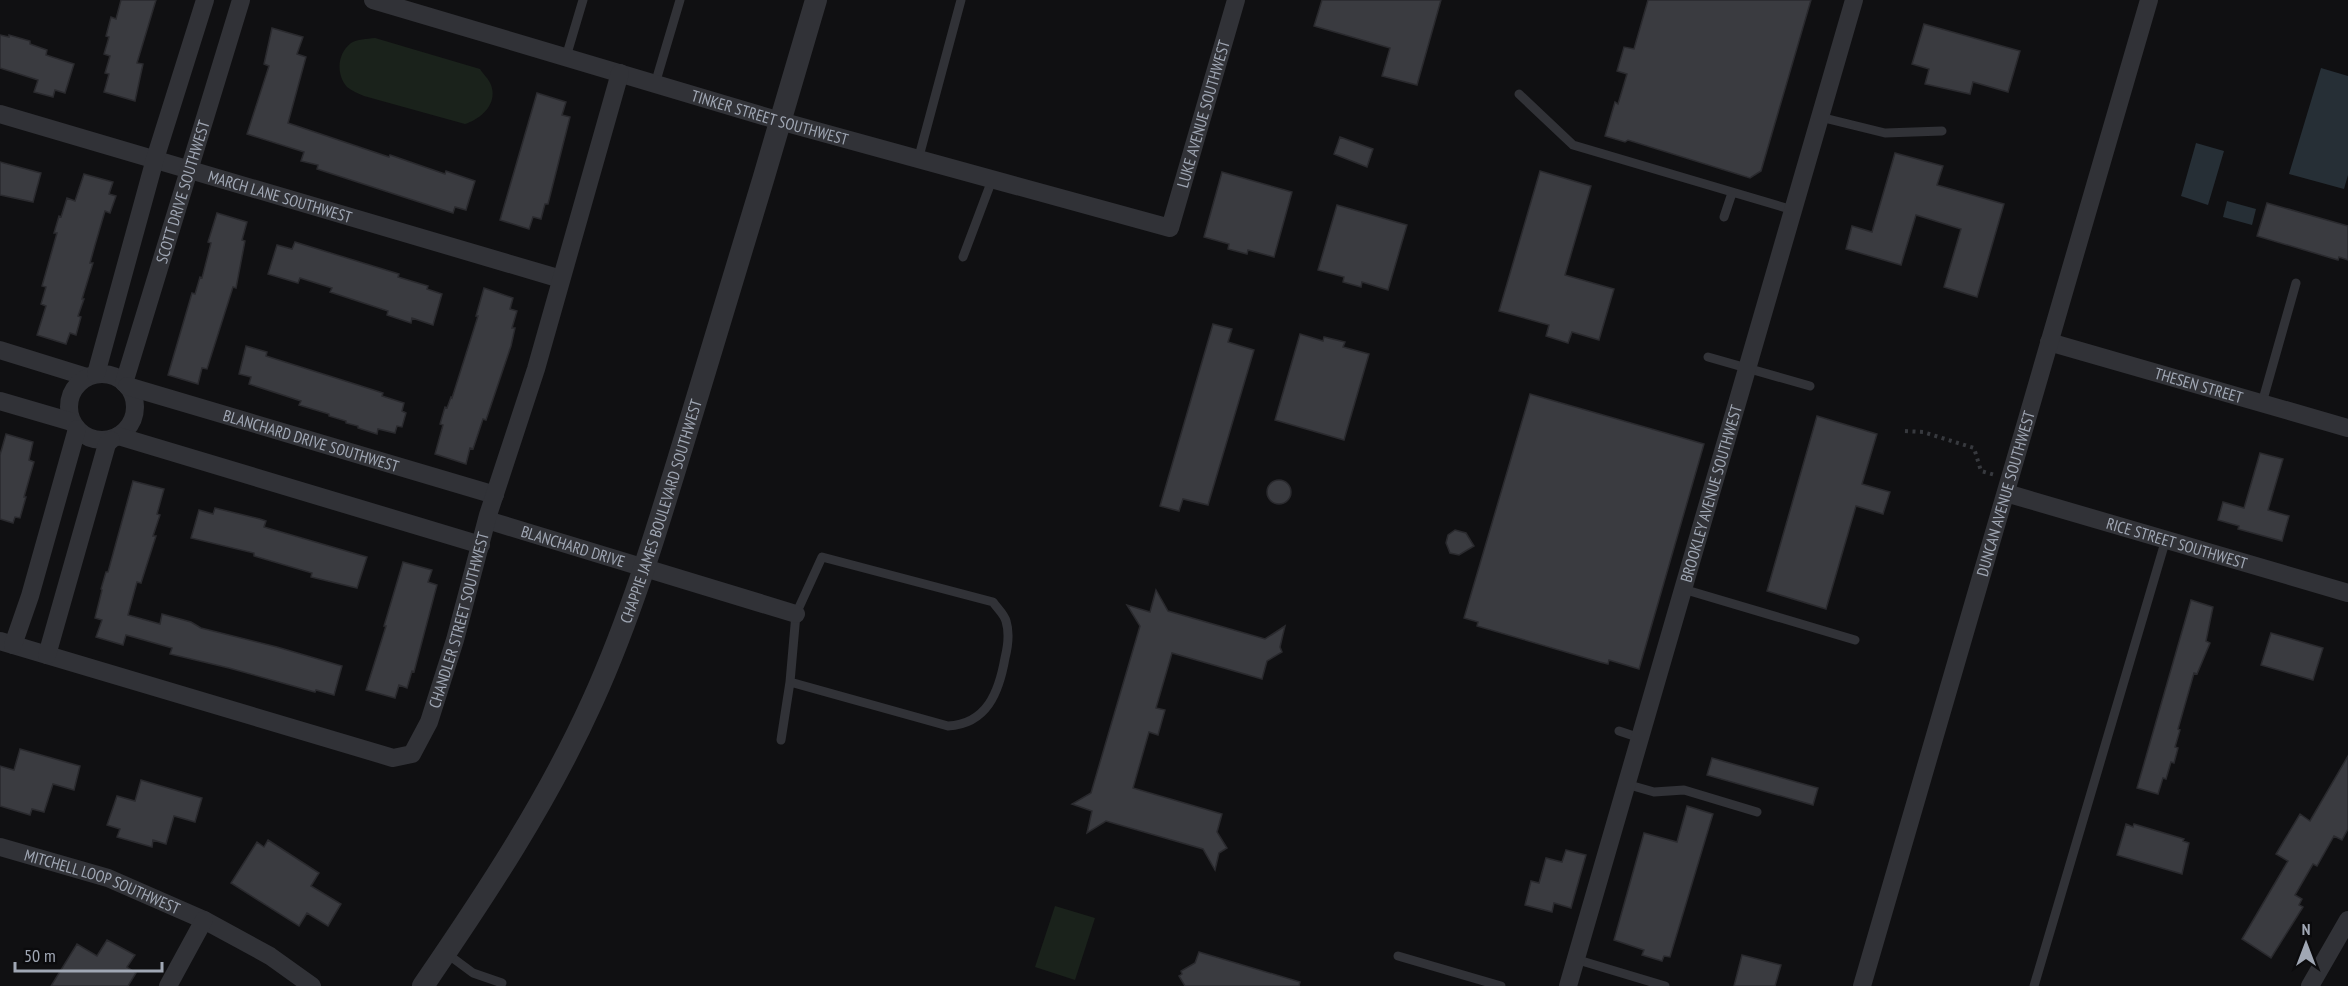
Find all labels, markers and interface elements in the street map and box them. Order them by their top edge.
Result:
street label: LUKE AVENUE SOUTHWEST [1172,38,1234,190]
street label: TINKER STREET SOUTHWEST [689,85,851,149]
street label: SCOTT DRIVE SOUTHWEST [151,118,214,266]
street label: MARCH LANE SOUTHWEST [206,166,354,227]
street label: THESEN STREET [2152,363,2245,407]
street label: CHAPPIE JAMES BOULEVARD SOUTHWEST [615,397,706,626]
street label: BROOKLEY AVENUE SOUTHWEST [1676,402,1746,584]
street label: BLANCHARD DRIVE SOUTHWEST [221,405,401,476]
street label: DUNCAN AVENUE SOUTHWEST [1972,408,2039,578]
street label: RICE STREET SOUTHWEST [2104,513,2250,573]
street label: BLANCHARD DRIVE [519,521,628,571]
street label: CHANDLER STREET SOUTHWEST [424,530,493,710]
street label: MITCHELL LOOP SOUTHWEST [22,845,183,918]
north arrow [2276,914,2336,974]
text: N [2302,919,2310,939]
scale bar [15,935,162,973]
text: 50 m [24,944,56,967]

